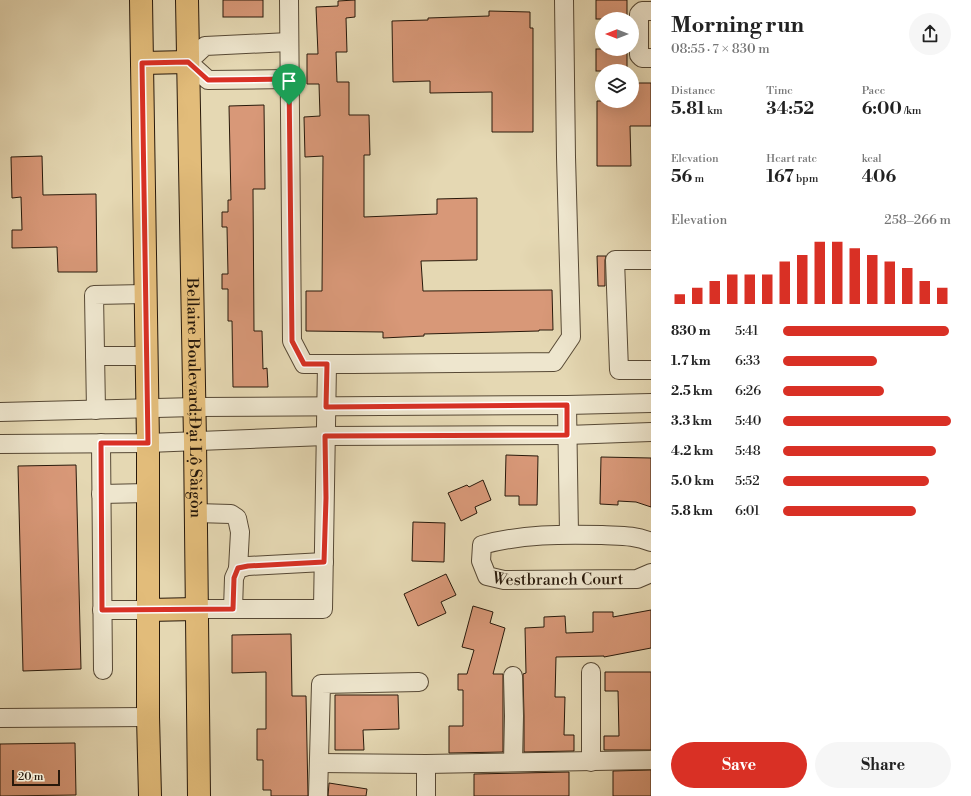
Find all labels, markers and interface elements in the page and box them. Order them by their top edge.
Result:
north arrow [595,12,639,56]
map controls [595,12,639,108]
text: Morning run [671,12,804,39]
button: share [909,13,951,55]
text: 08:55 · 7 × 830 m [671,41,770,57]
pin [272,64,306,105]
button: layers [595,64,639,108]
icon: arrive [278,70,300,92]
text: Distance [671,84,715,98]
text: Time [766,84,793,98]
text: Pace [862,84,885,98]
text: 5.81 [671,98,705,120]
text: 34:52 [766,98,814,120]
text: 6:00 [862,98,902,120]
text: km [705,104,723,118]
text: /km [902,104,921,118]
text: Elevation [671,152,719,166]
text: Heart rate [766,152,817,166]
text: kcal [862,152,882,166]
text: 56 [671,166,692,188]
text: 167 [766,166,794,188]
text: 406 [862,166,896,188]
text: m [692,172,704,186]
text: bpm [794,172,818,186]
text: Elevation [671,212,727,228]
text: 258–266 m [884,212,951,228]
street label: Bellaire Boulevard;Đại Lộ Sàigòn [182,277,206,519]
text: 830 m [671,323,710,339]
text: 5:41 [735,323,758,339]
text: 1.7 km [671,353,711,369]
text: 6:33 [735,353,760,369]
text: 2.5 km [671,383,713,399]
text: 6:26 [735,383,761,399]
text: 3.3 km [671,413,712,429]
text: 5:40 [735,413,761,429]
text: 4.2 km [671,443,713,459]
text: 5:48 [735,443,761,459]
text: 5.0 km [671,473,714,489]
text: 5:52 [735,473,760,489]
text: 5.8 km [671,503,713,519]
text: 6:01 [735,503,760,519]
street label: Westbranch Court [489,567,624,590]
button: Save [671,742,807,788]
button: Share [815,742,951,788]
scale bar [12,768,60,787]
text: 20 m [18,770,43,784]

